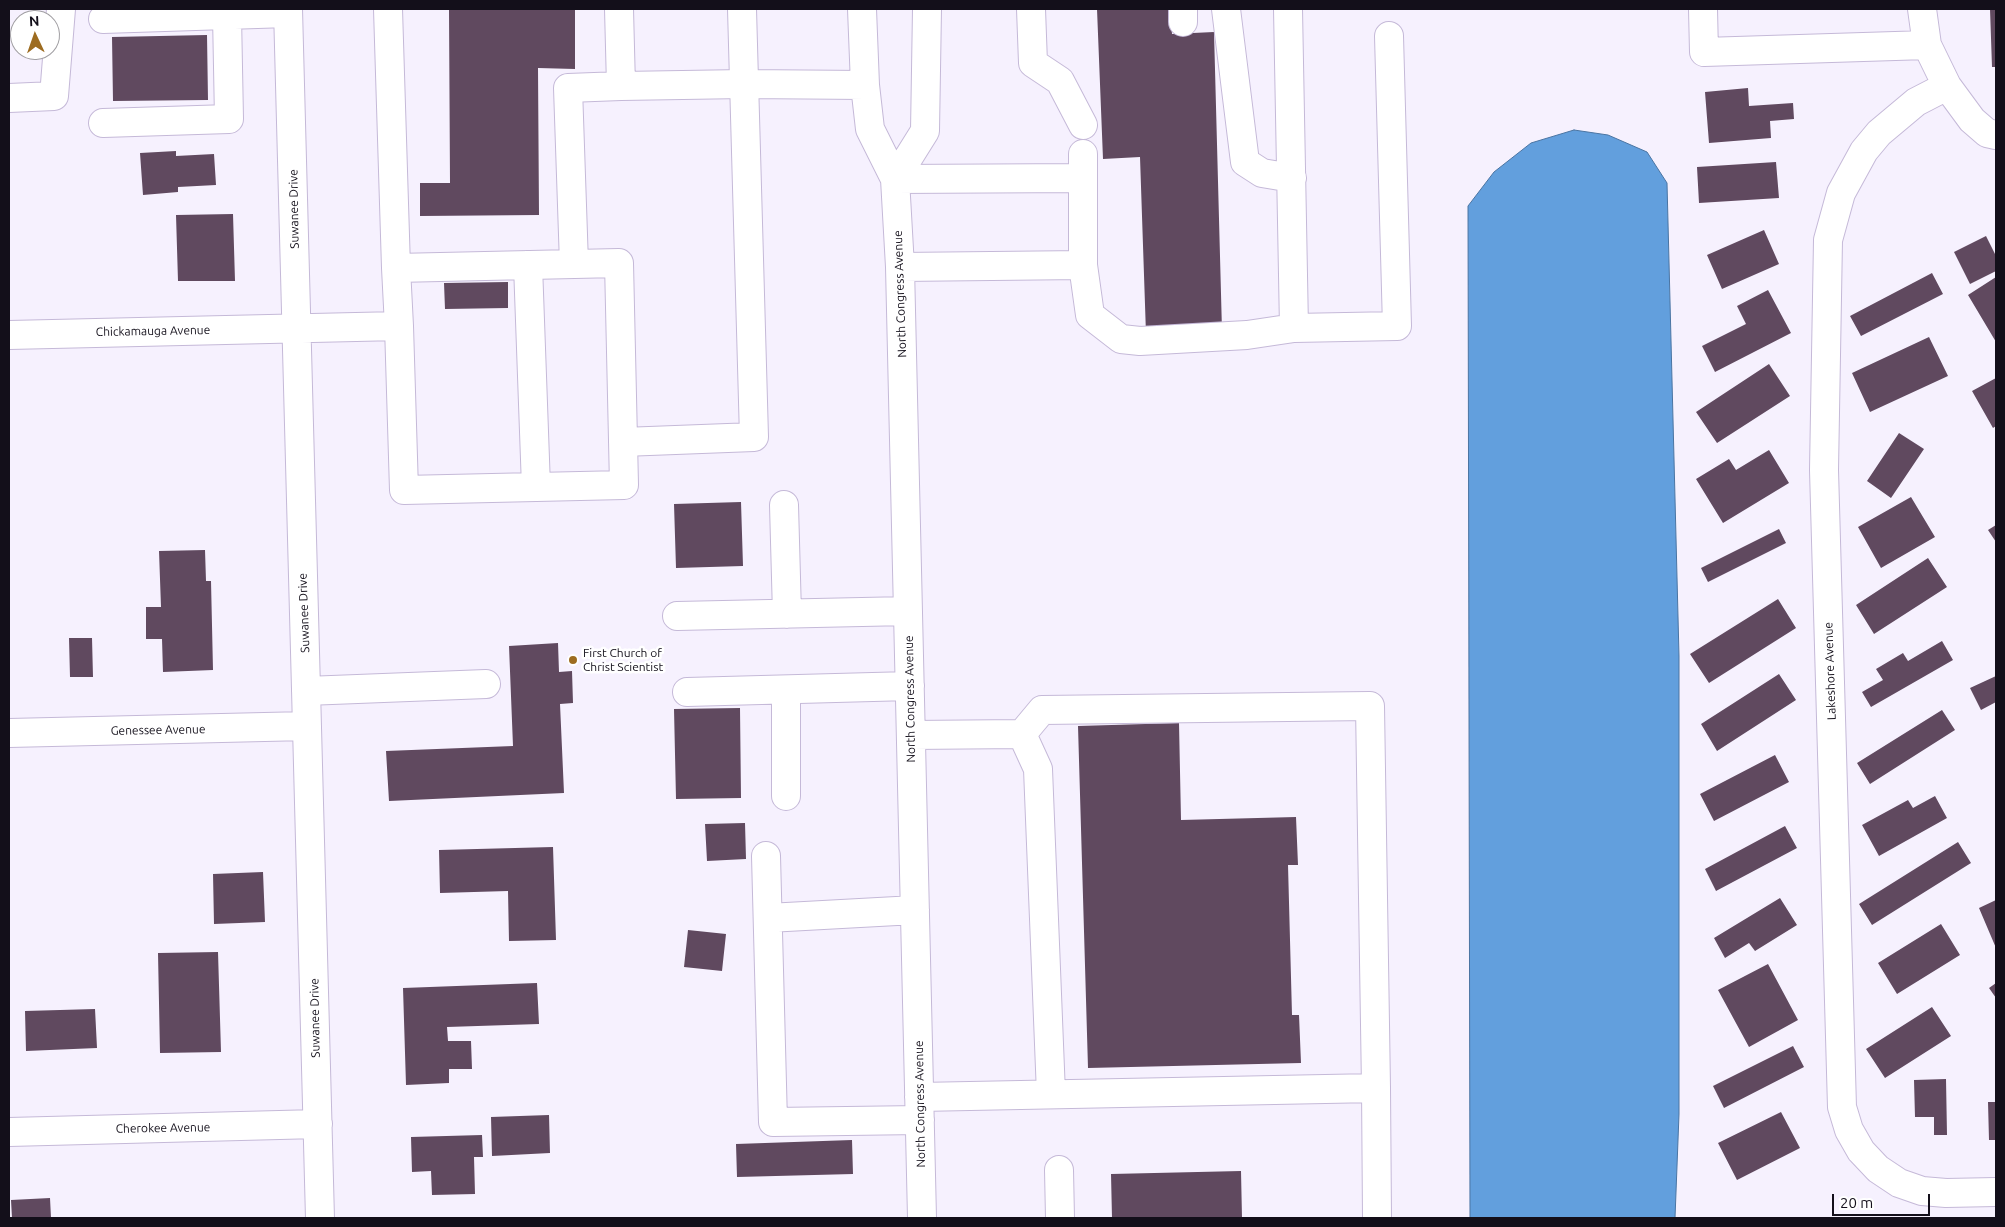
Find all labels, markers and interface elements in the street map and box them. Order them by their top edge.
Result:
north arrow [10,10,60,60]
text: N [29,13,40,29]
street label: Suwanee Drive [286,169,302,249]
street label: North Congress Avenue [891,230,909,358]
street label: Chickamauga Avenue [96,323,210,339]
street label: Suwanee Drive [295,573,313,653]
street label: Lakeshore Avenue [1821,622,1839,720]
street label: North Congress Avenue [902,635,918,763]
place label: First Church of Christ Scientist [583,646,663,674]
marker: First Church of Christ Scientist [567,654,579,666]
street label: Genessee Avenue [110,722,206,738]
street label: Suwanee Drive [307,978,323,1058]
street label: North Congress Avenue [912,1040,928,1168]
street label: Cherokee Avenue [116,1120,210,1136]
scale bar [1835,1184,1932,1216]
text: 20 m [1840,1194,1873,1211]

